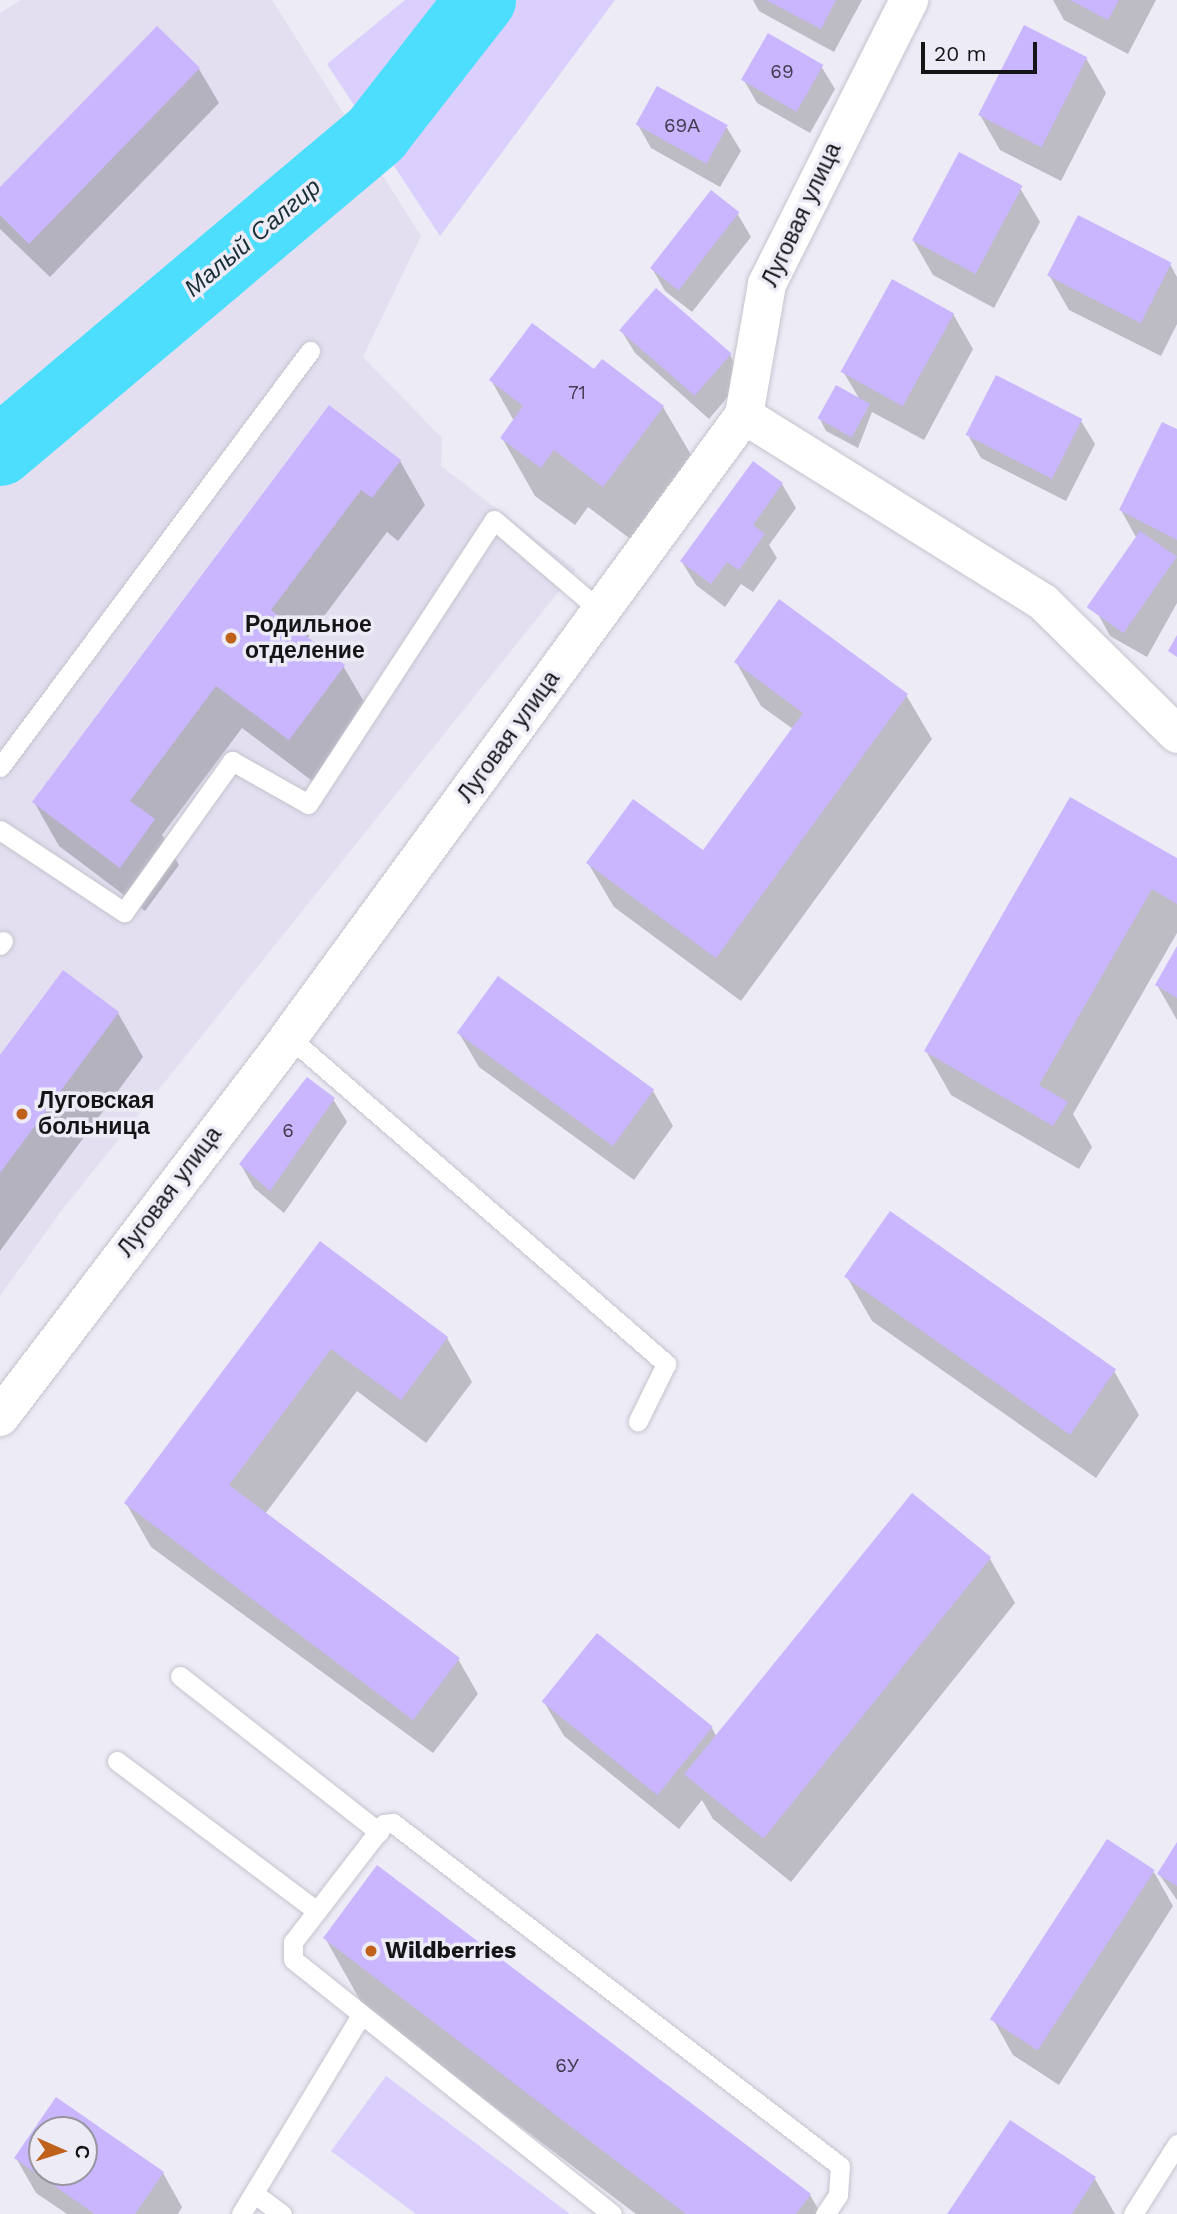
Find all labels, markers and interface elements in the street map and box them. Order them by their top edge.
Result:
scale bar [925,28,1040,72]
text: 20 m [934,41,986,66]
house number: 69 [770,61,794,83]
house number: 69А [664,115,700,137]
street label: Луговая улица [757,139,847,291]
water label: Малый Салгир [179,173,327,303]
house number: 71 [568,382,586,404]
place label: Родильное отделение [245,611,372,665]
marker: Родильное отделение [223,630,239,646]
street label: Луговая улица [452,666,566,808]
place label: Луговская больница [38,1087,154,1141]
marker: Луговская больница [12,1104,32,1124]
house number: 6 [282,1120,294,1142]
street label: Луговая улица [112,1121,228,1263]
place label: Wildberries [385,1937,516,1965]
marker: Wildberries [363,1943,379,1959]
house number: 6У [555,2055,579,2077]
north arrow [28,2116,98,2186]
text: С [71,2145,94,2159]

